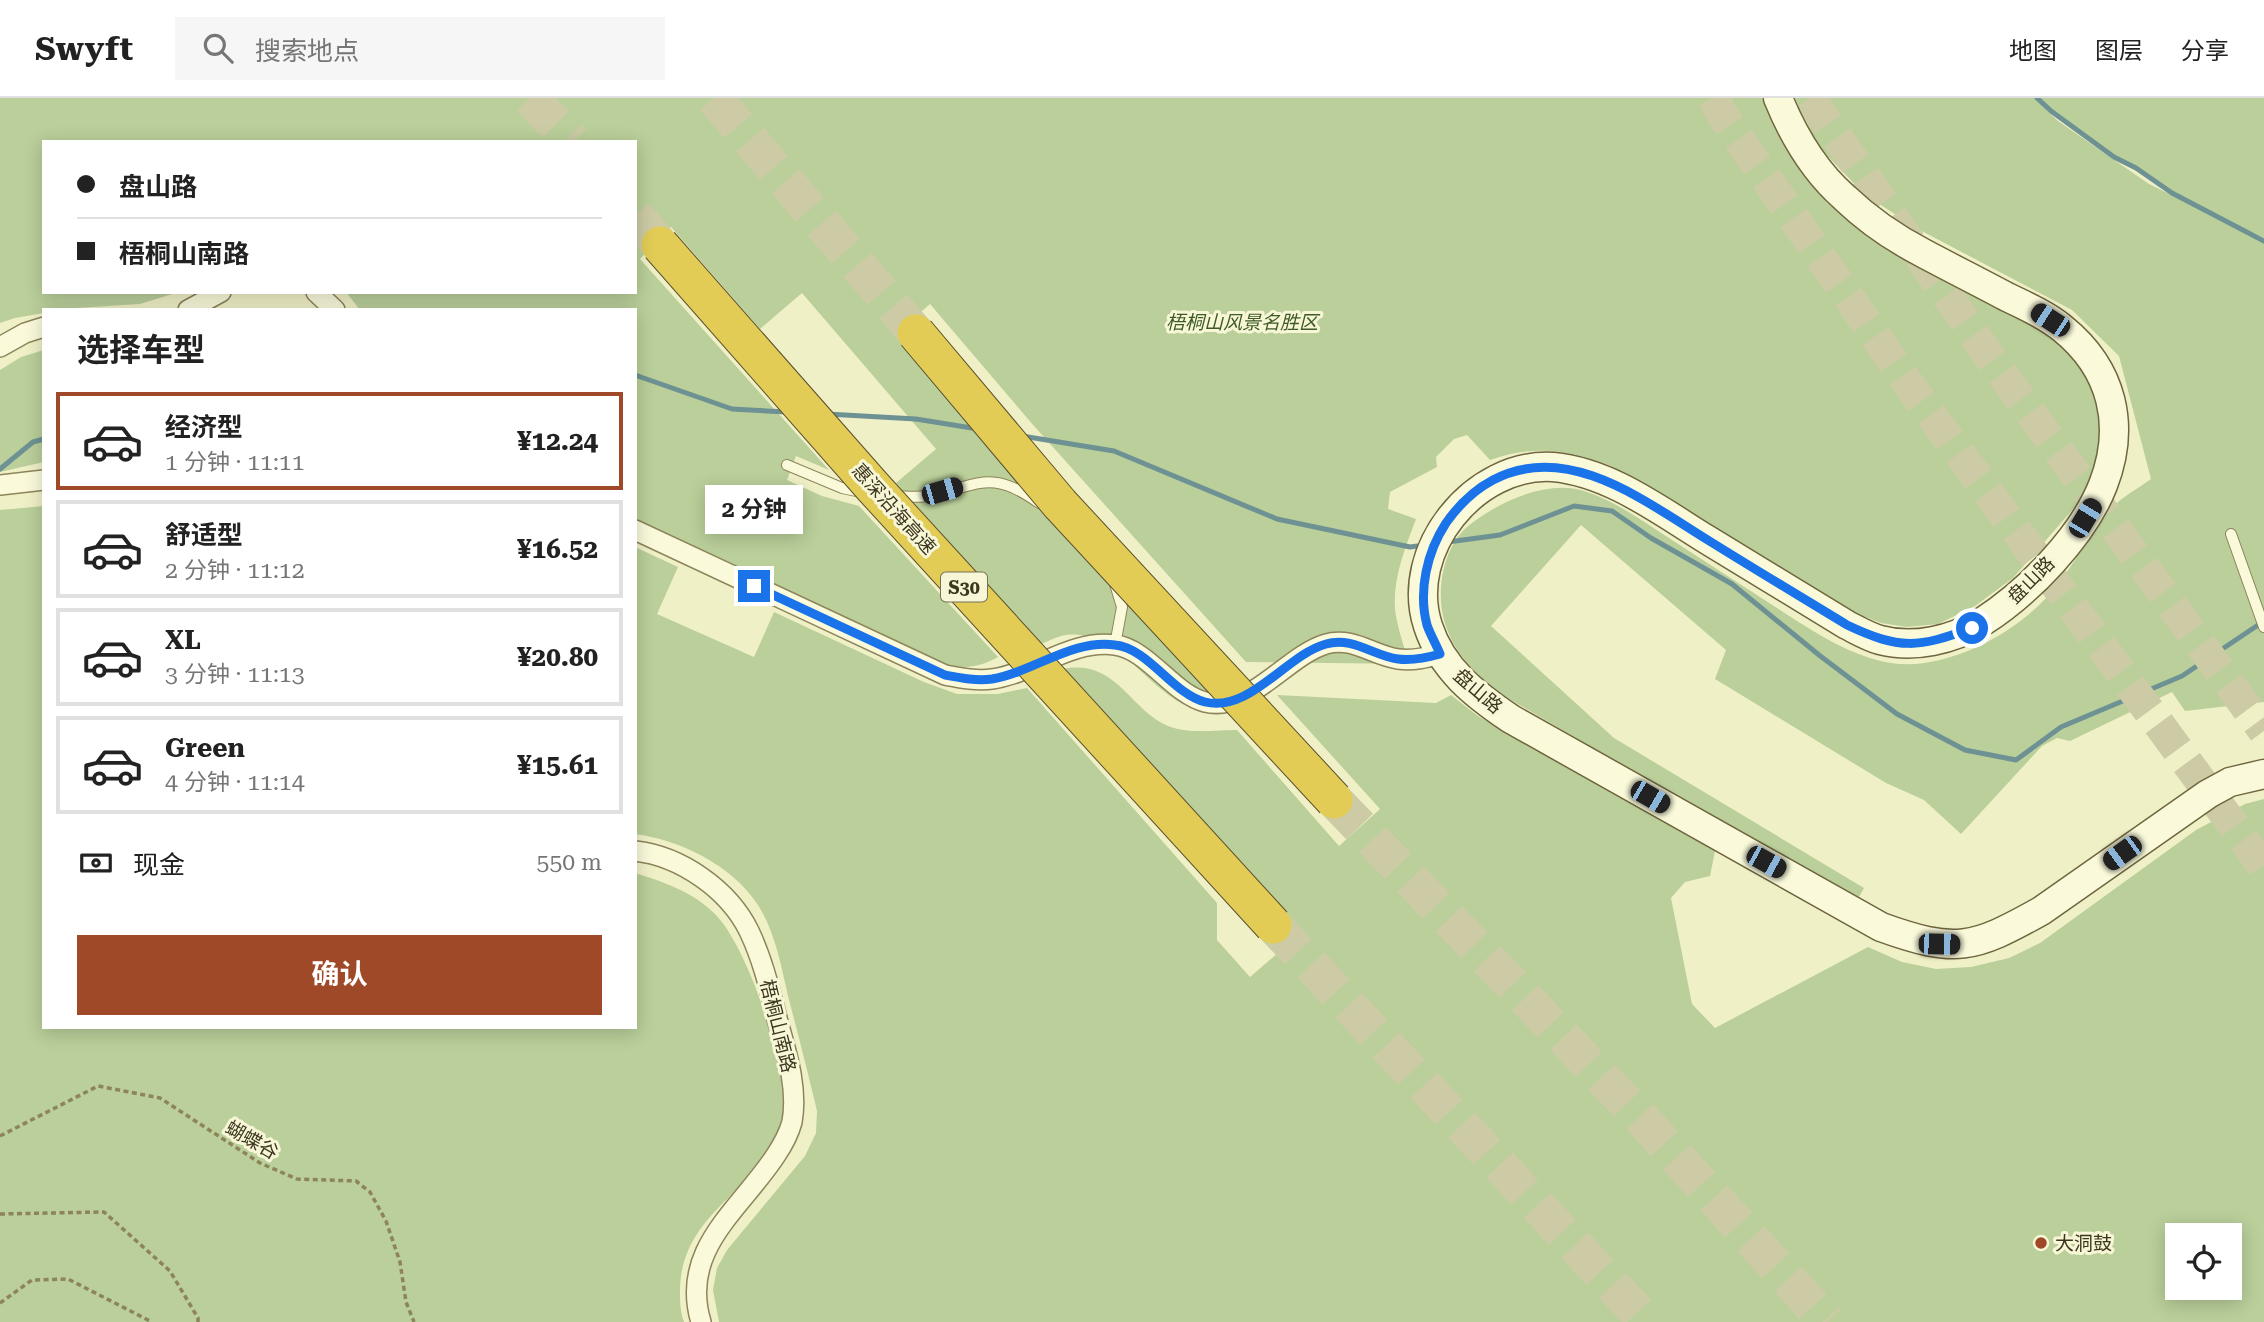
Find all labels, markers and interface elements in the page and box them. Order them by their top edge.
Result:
search box [175,17,665,80]
text: Swyft [35,29,133,68]
icon: search [199,29,237,67]
text: 搜索地点 [255,36,359,66]
text: 地图 [2009,37,2057,65]
text: 图层 [2095,37,2143,65]
text: 分享 [2181,37,2229,65]
text: 盘山路 [119,172,197,202]
text: 梧桐山南路 [119,239,249,269]
car [2027,300,2074,340]
park label: 梧桐山风景名胜区 [1166,311,1321,334]
text: 选择车型 [77,331,205,369]
icon: car [81,410,144,473]
text: 经济型 [165,412,243,442]
text: ¥12.24 [517,426,598,456]
text: 1 分钟 · 11:11 [165,449,305,476]
street label: 惠深沿海高速 [847,459,941,559]
car [919,475,966,507]
callout: 2 分钟 [705,484,803,533]
car [2066,495,2105,541]
text: 2 分钟 [722,496,786,523]
icon: car [81,518,144,581]
text: 舒适型 [165,520,243,550]
text: ¥16.52 [517,534,598,564]
street label: 盘山路 [2003,552,2059,608]
text: 2 分钟 · 11:12 [165,557,305,584]
route end [738,570,770,602]
road number: S30 [941,573,987,602]
route start [1956,612,1988,644]
text: XL [165,625,201,655]
icon: car [81,626,144,689]
text: ¥20.80 [517,642,598,672]
text: 3 分钟 · 11:13 [165,661,305,688]
street label: 盘山路 [1449,664,1507,718]
text: Green [165,733,245,763]
icon: car [81,734,144,797]
text: ¥15.61 [517,750,598,780]
text: 4 分钟 · 11:14 [165,769,305,796]
car [1627,777,1674,817]
car [2099,832,2146,874]
car [1743,843,1790,881]
icon: cash [77,844,115,882]
text: 550 m [537,849,602,876]
text: 现金 [133,850,185,880]
car [1918,933,1961,955]
button: 确认 [77,935,602,1015]
street label: 梧桐山南路 [755,977,801,1075]
street label: 蝴蝶谷 [222,1116,282,1164]
map controls [2165,1223,2242,1300]
button: locate [2165,1223,2242,1300]
place label: 大洞鼓 [2055,1232,2112,1255]
marker: 大洞鼓 [2033,1235,2049,1251]

